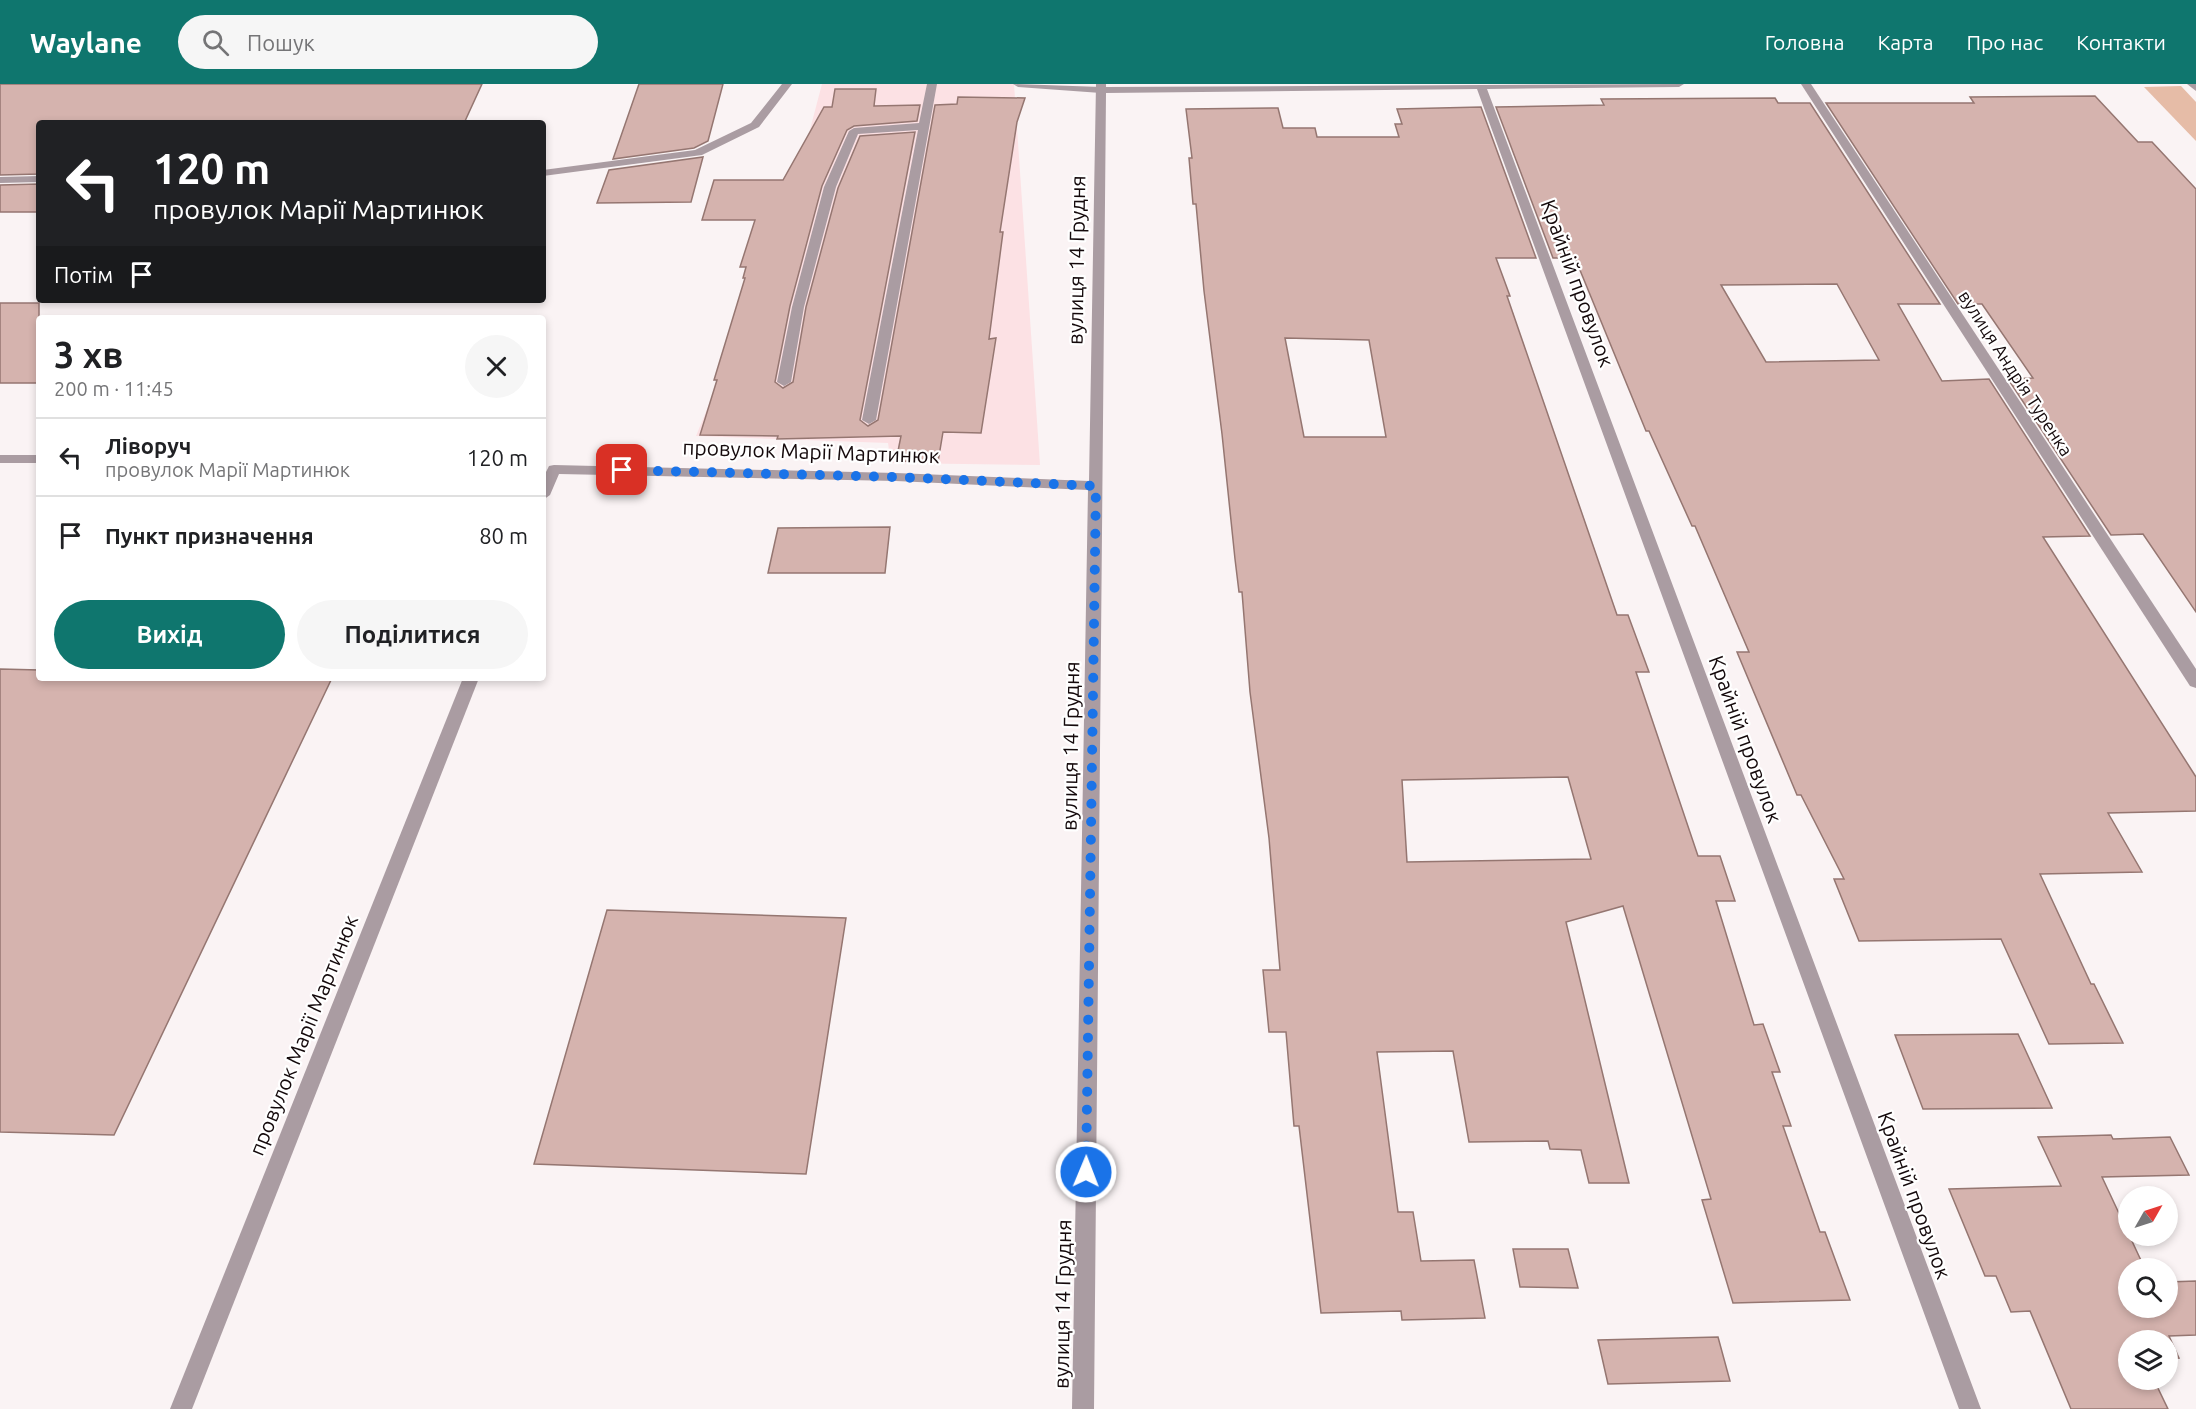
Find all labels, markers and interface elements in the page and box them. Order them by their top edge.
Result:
search box [178,15,598,69]
icon: search [199,26,232,59]
text: Waylane [30,27,142,58]
text: Пошук [247,30,315,55]
text: Головна [1765,30,1845,54]
text: Карта [1878,30,1933,54]
text: Про нас [1966,30,2043,54]
text: Контакти [2076,30,2166,54]
icon: left [54,144,132,222]
text: 120 m [153,145,270,192]
street label: вулиця 14 Грудня [1063,175,1089,345]
text: провулок Марії Мартинюк [153,194,484,224]
street label: Крайній провулок [1537,196,1619,370]
icon: arrive [125,258,158,291]
text: Потім [54,262,113,287]
street label: вулиця Андрія Туренка [1955,287,2077,459]
text: 3 хв [54,334,123,375]
button: close [465,335,528,398]
text: 200 m · 11:45 [54,377,174,400]
text: Ліворуч [105,433,191,458]
street label: провулок Марії Мартинюк [682,435,940,467]
icon: left [54,441,87,474]
pin [596,444,647,495]
text: 120 m [467,445,528,470]
icon: arrive [605,453,638,486]
text: провулок Марії Мартинюк [105,458,350,481]
icon: arrive [54,519,87,552]
text: Пункт призначення [105,523,314,548]
text: 80 m [479,523,528,548]
button: Вихід [54,600,285,669]
button: Поділитися [297,600,528,669]
street label: Крайній провулок [1705,652,1787,826]
street label: вулиця 14 Грудня [1057,661,1083,831]
street label: провулок Марії Мартинюк [244,911,362,1159]
street label: Крайній провулок [1874,1108,1956,1282]
position arrow [1054,1140,1118,1204]
north arrow [2118,1186,2178,1246]
map controls [2118,1186,2178,1390]
street label: вулиця 14 Грудня [1049,1219,1075,1389]
button: search [2118,1258,2178,1318]
button: layers [2118,1330,2178,1390]

